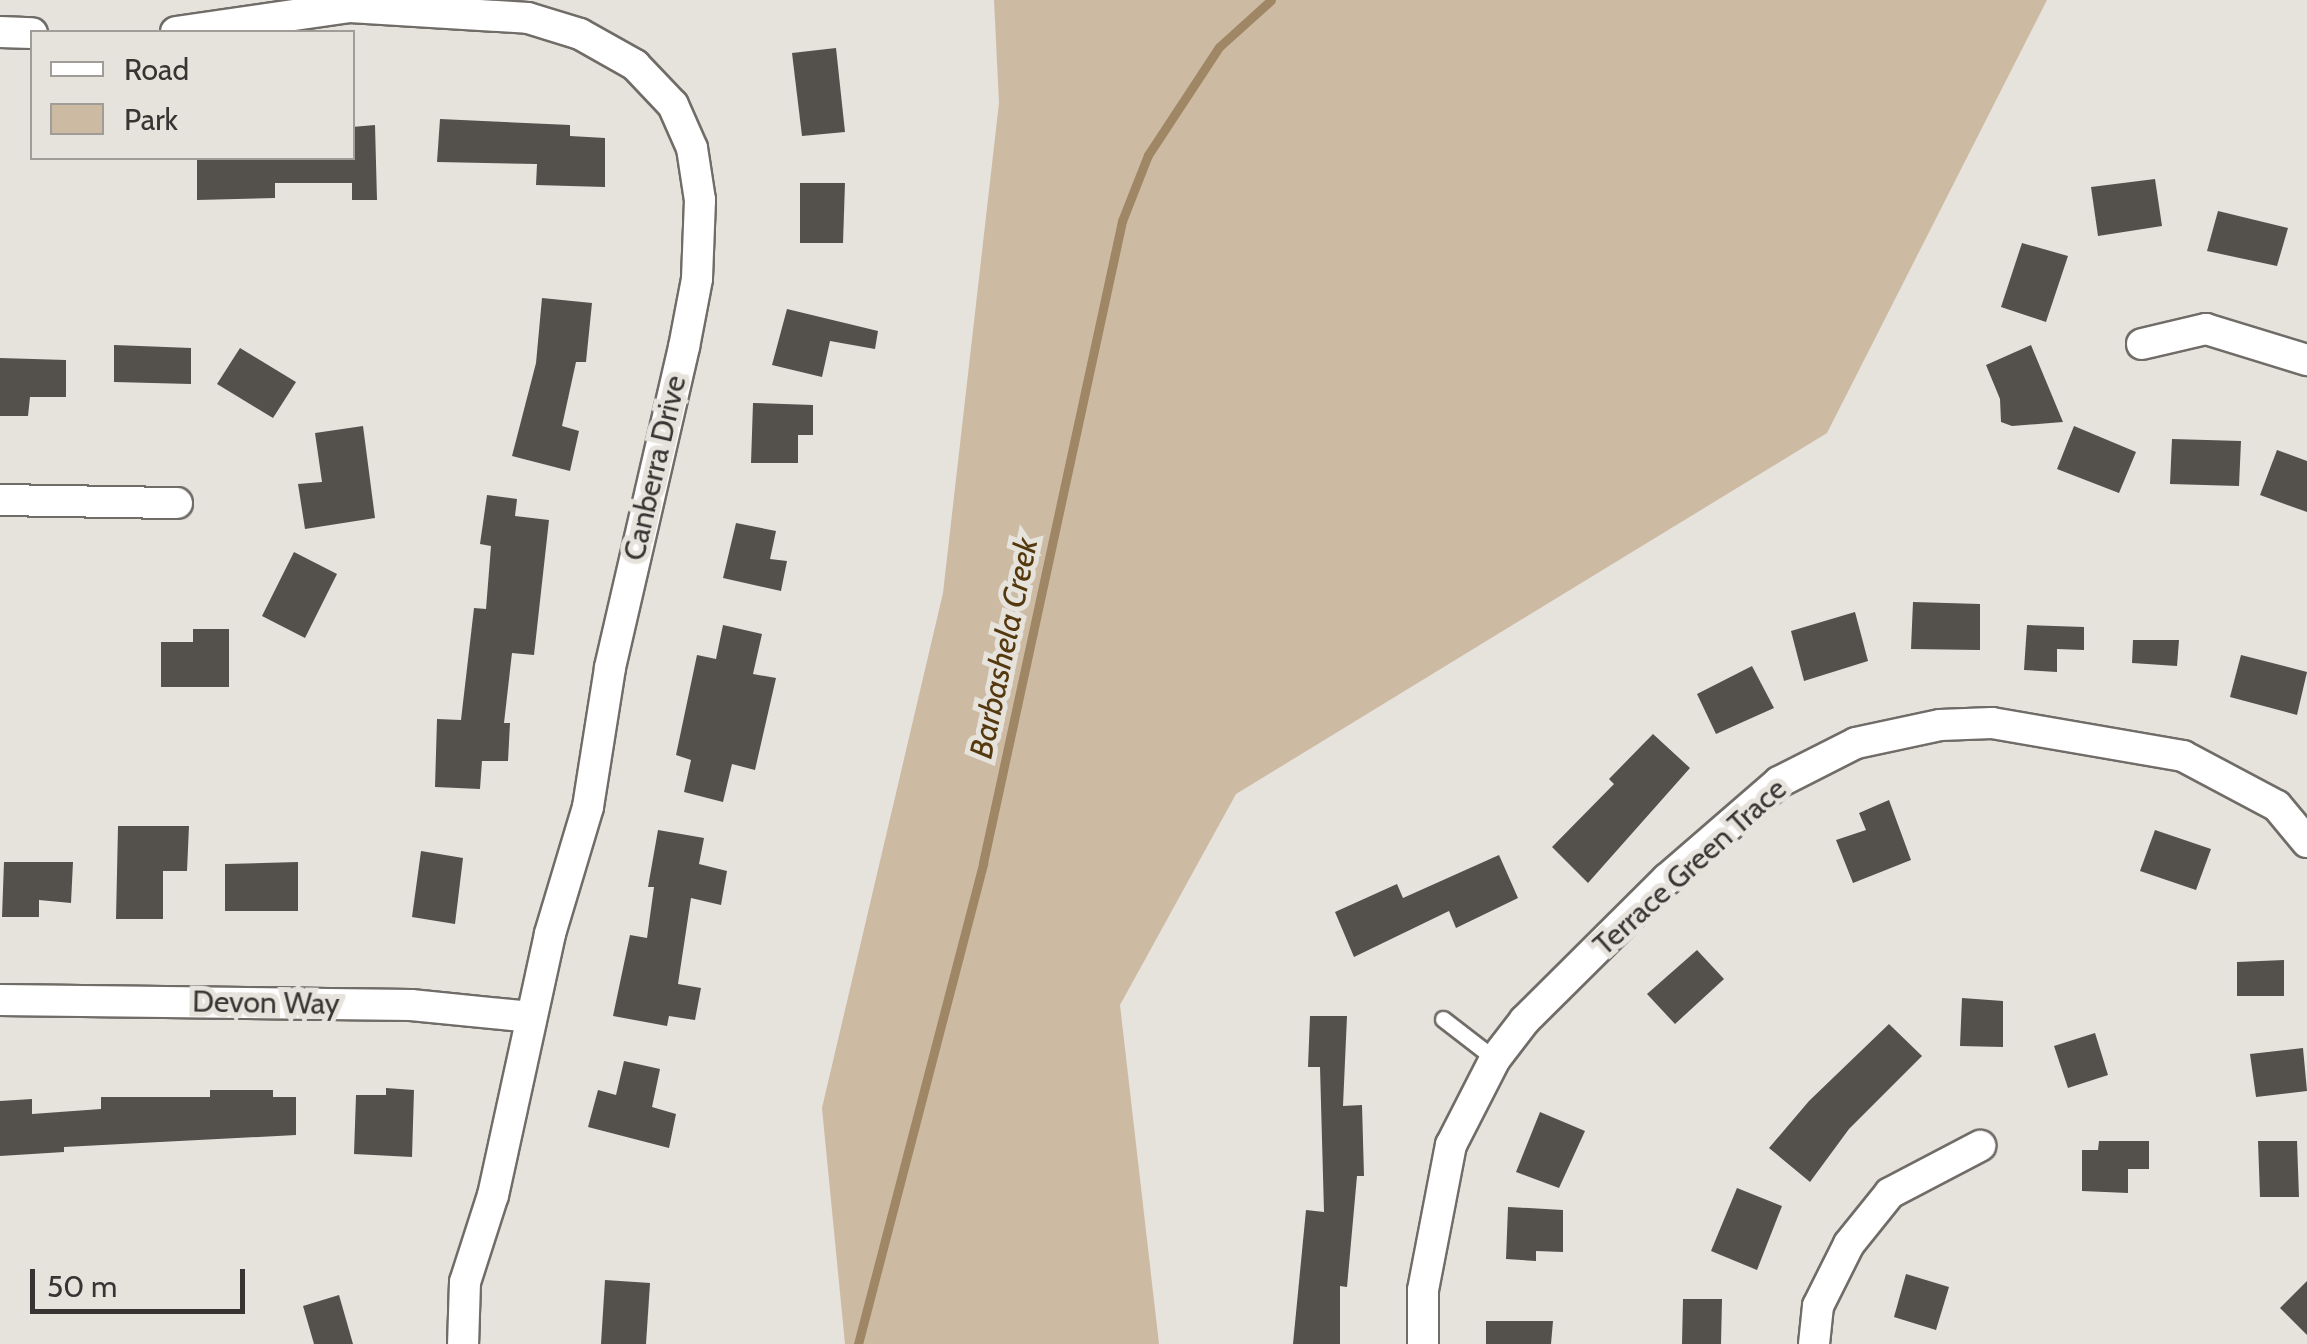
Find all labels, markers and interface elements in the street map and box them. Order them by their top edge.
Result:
legend [30,30,355,160]
text: Road [124,51,189,88]
text: Park [124,101,178,138]
street label: Canberra Drive [616,372,694,564]
water label: Barbashela Creek [962,534,1046,762]
street label: Terrace Green Trace [1586,771,1794,963]
street label: Devon Way [192,984,340,1022]
scale bar [35,1249,250,1311]
text: 50 m [47,1268,117,1305]

